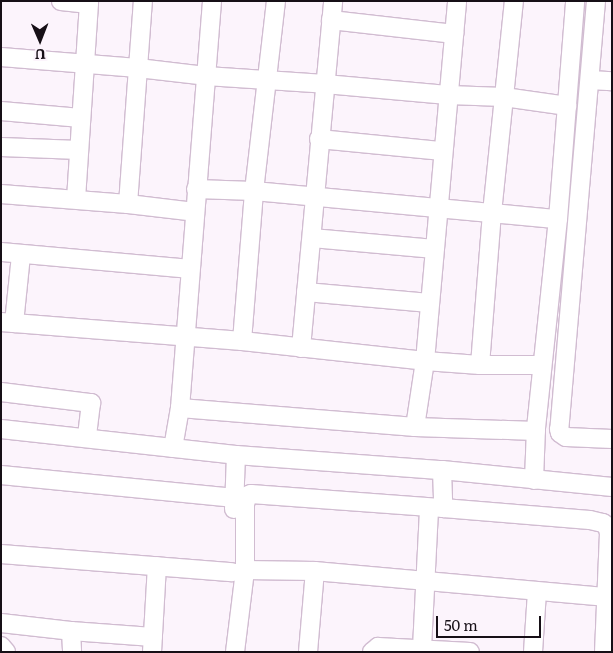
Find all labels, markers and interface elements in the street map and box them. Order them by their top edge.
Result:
north arrow [15,15,65,65]
text: U [35,45,46,65]
scale bar [438,606,543,638]
text: 50 m [444,613,478,636]

